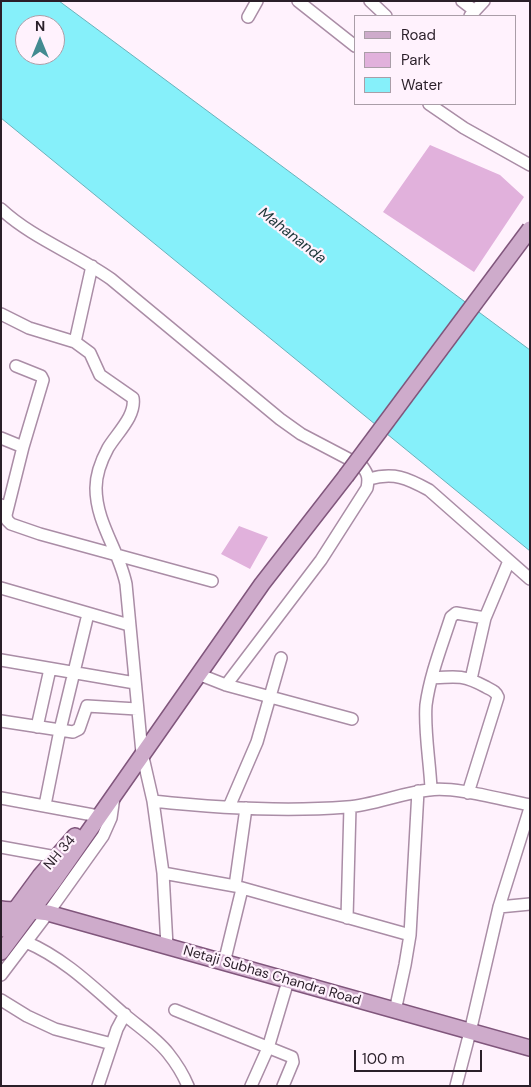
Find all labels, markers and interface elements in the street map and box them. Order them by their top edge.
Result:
north arrow [15,15,65,65]
legend [354,15,516,105]
text: N [35,17,45,35]
text: Road [401,25,436,45]
text: Park [401,50,431,70]
text: Water [401,75,442,95]
water label: Mahananda [255,204,329,268]
street label: NH 34 [41,833,79,873]
street label: Netaji Subhas Chandra Road [181,943,363,1009]
scale bar [356,1040,484,1072]
text: 100 m [362,1049,405,1069]

